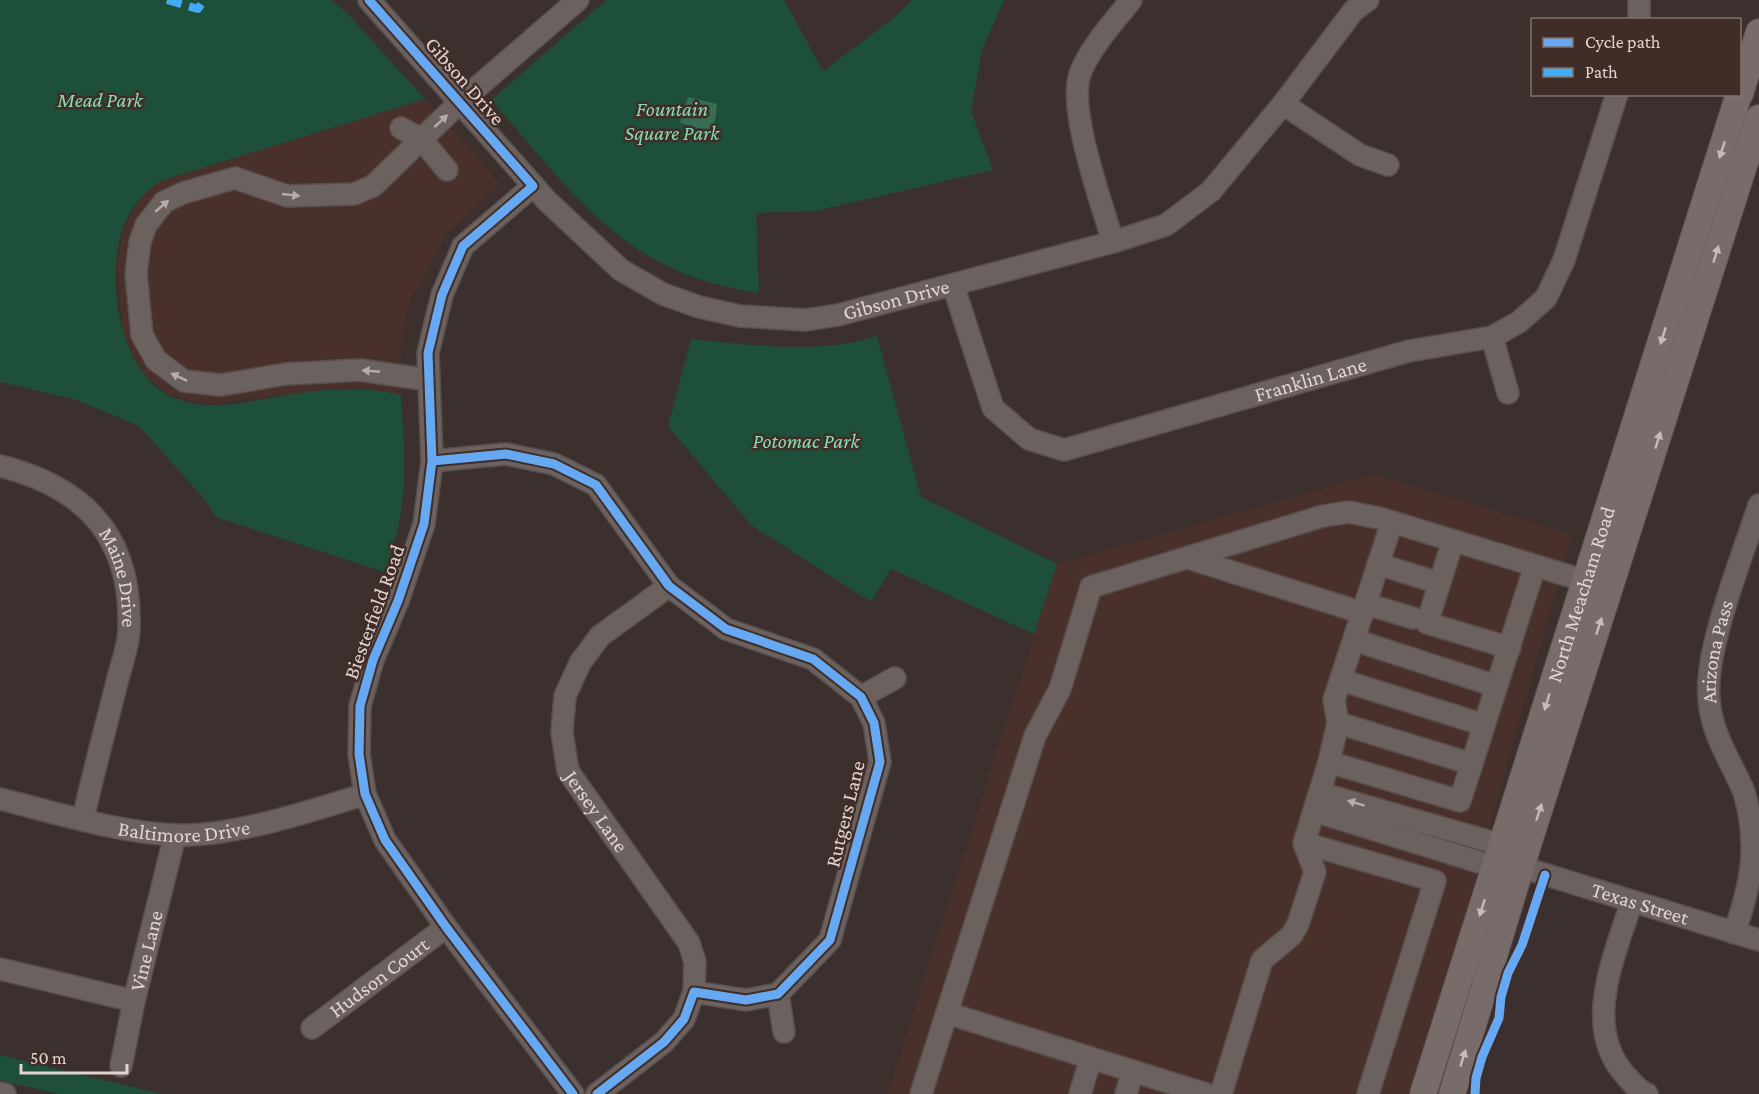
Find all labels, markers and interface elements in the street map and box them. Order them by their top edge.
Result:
legend [1531,18,1741,96]
street label: Gibson Drive [420,32,510,130]
text: Cycle path [1585,32,1661,52]
text: Path [1585,62,1618,82]
park label: Mead Park [56,88,144,112]
park label: Fountain Square Park [625,97,720,145]
one-way arrow [433,114,448,128]
one-way arrow [1716,141,1726,159]
one-way arrow [282,190,301,200]
one-way arrow [155,199,170,213]
one-way arrow [1712,245,1721,263]
street label: Gibson Drive [840,274,952,325]
one-way arrow [1658,327,1667,345]
street label: Franklin Lane [1252,352,1369,407]
one-way arrow [362,366,381,376]
one-way arrow [170,373,188,383]
park label: Potomac Park [752,429,860,453]
one-way arrow [1653,431,1663,449]
street label: North Meacham Road [1542,503,1620,685]
street label: Maine Drive [94,523,141,627]
street label: Biesterfield Road [339,541,409,683]
street label: Arizona Pass [1696,597,1738,705]
one-way arrow [1595,617,1604,635]
one-way arrow [1542,693,1551,711]
street label: Rutgers Lane [820,758,870,870]
street label: Jersey Lane [558,764,633,857]
one-way arrow [1347,798,1365,807]
one-way arrow [1535,803,1545,821]
street label: Baltimore Drive [116,815,252,847]
street label: Texas Street [1589,877,1693,930]
one-way arrow [1477,899,1486,917]
street label: Vine Lane [125,908,168,994]
street label: Hudson Court [325,932,434,1023]
scale bar [21,1037,128,1075]
text: 50 m [30,1048,67,1068]
one-way arrow [1459,1049,1468,1067]

